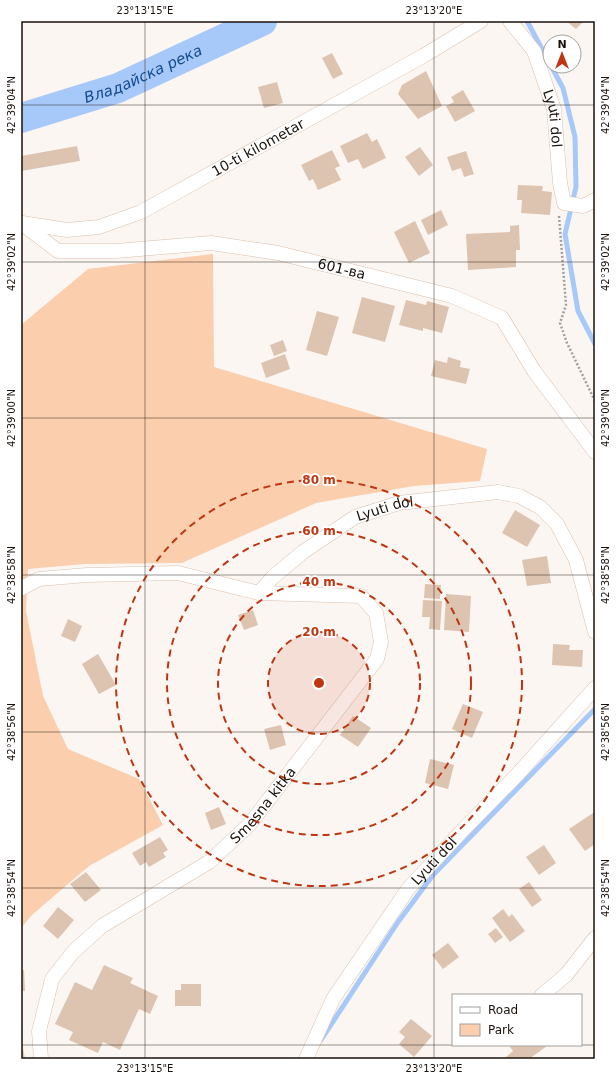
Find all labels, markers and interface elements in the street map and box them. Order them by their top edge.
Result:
text: 23°13'15"E [117,5,173,16]
text: 23°13'20"E [406,5,462,16]
north arrow [542,34,582,74]
text: N [557,38,567,51]
water label: Владайска река [82,41,205,107]
text: 42°39'04"N [6,76,17,134]
text: 42°39'04"N [600,76,611,134]
street label: Lyuti dol [540,87,565,148]
street label: 10-ti kilometar [209,115,307,179]
text: 42°39'02"N [6,233,17,291]
text: 42°39'02"N [600,233,611,291]
street label: 601-ва [316,255,367,282]
text: 42°39'00"N [6,389,17,447]
text: 42°39'00"N [600,389,611,447]
text: 80 m [302,473,336,487]
street label: Lyuti dol [354,493,414,524]
text: 60 m [302,524,336,538]
text: 42°38'58"N [6,546,17,604]
text: 42°38'58"N [600,546,611,604]
text: 40 m [302,575,336,589]
text: 20 m [302,625,336,639]
centre of rings [312,676,326,690]
text: 42°38'56"N [6,703,17,761]
text: 42°38'56"N [600,703,611,761]
street label: Smesna kitka [227,764,299,847]
street label: Lyuti dol [408,834,460,888]
text: 42°38'54"N [6,859,17,917]
text: 42°38'54"N [600,859,611,917]
legend [452,994,582,1046]
text: Road [488,1003,518,1017]
text: Park [488,1023,514,1037]
text: 23°13'15"E [117,1063,173,1074]
text: 23°13'20"E [406,1063,462,1074]

